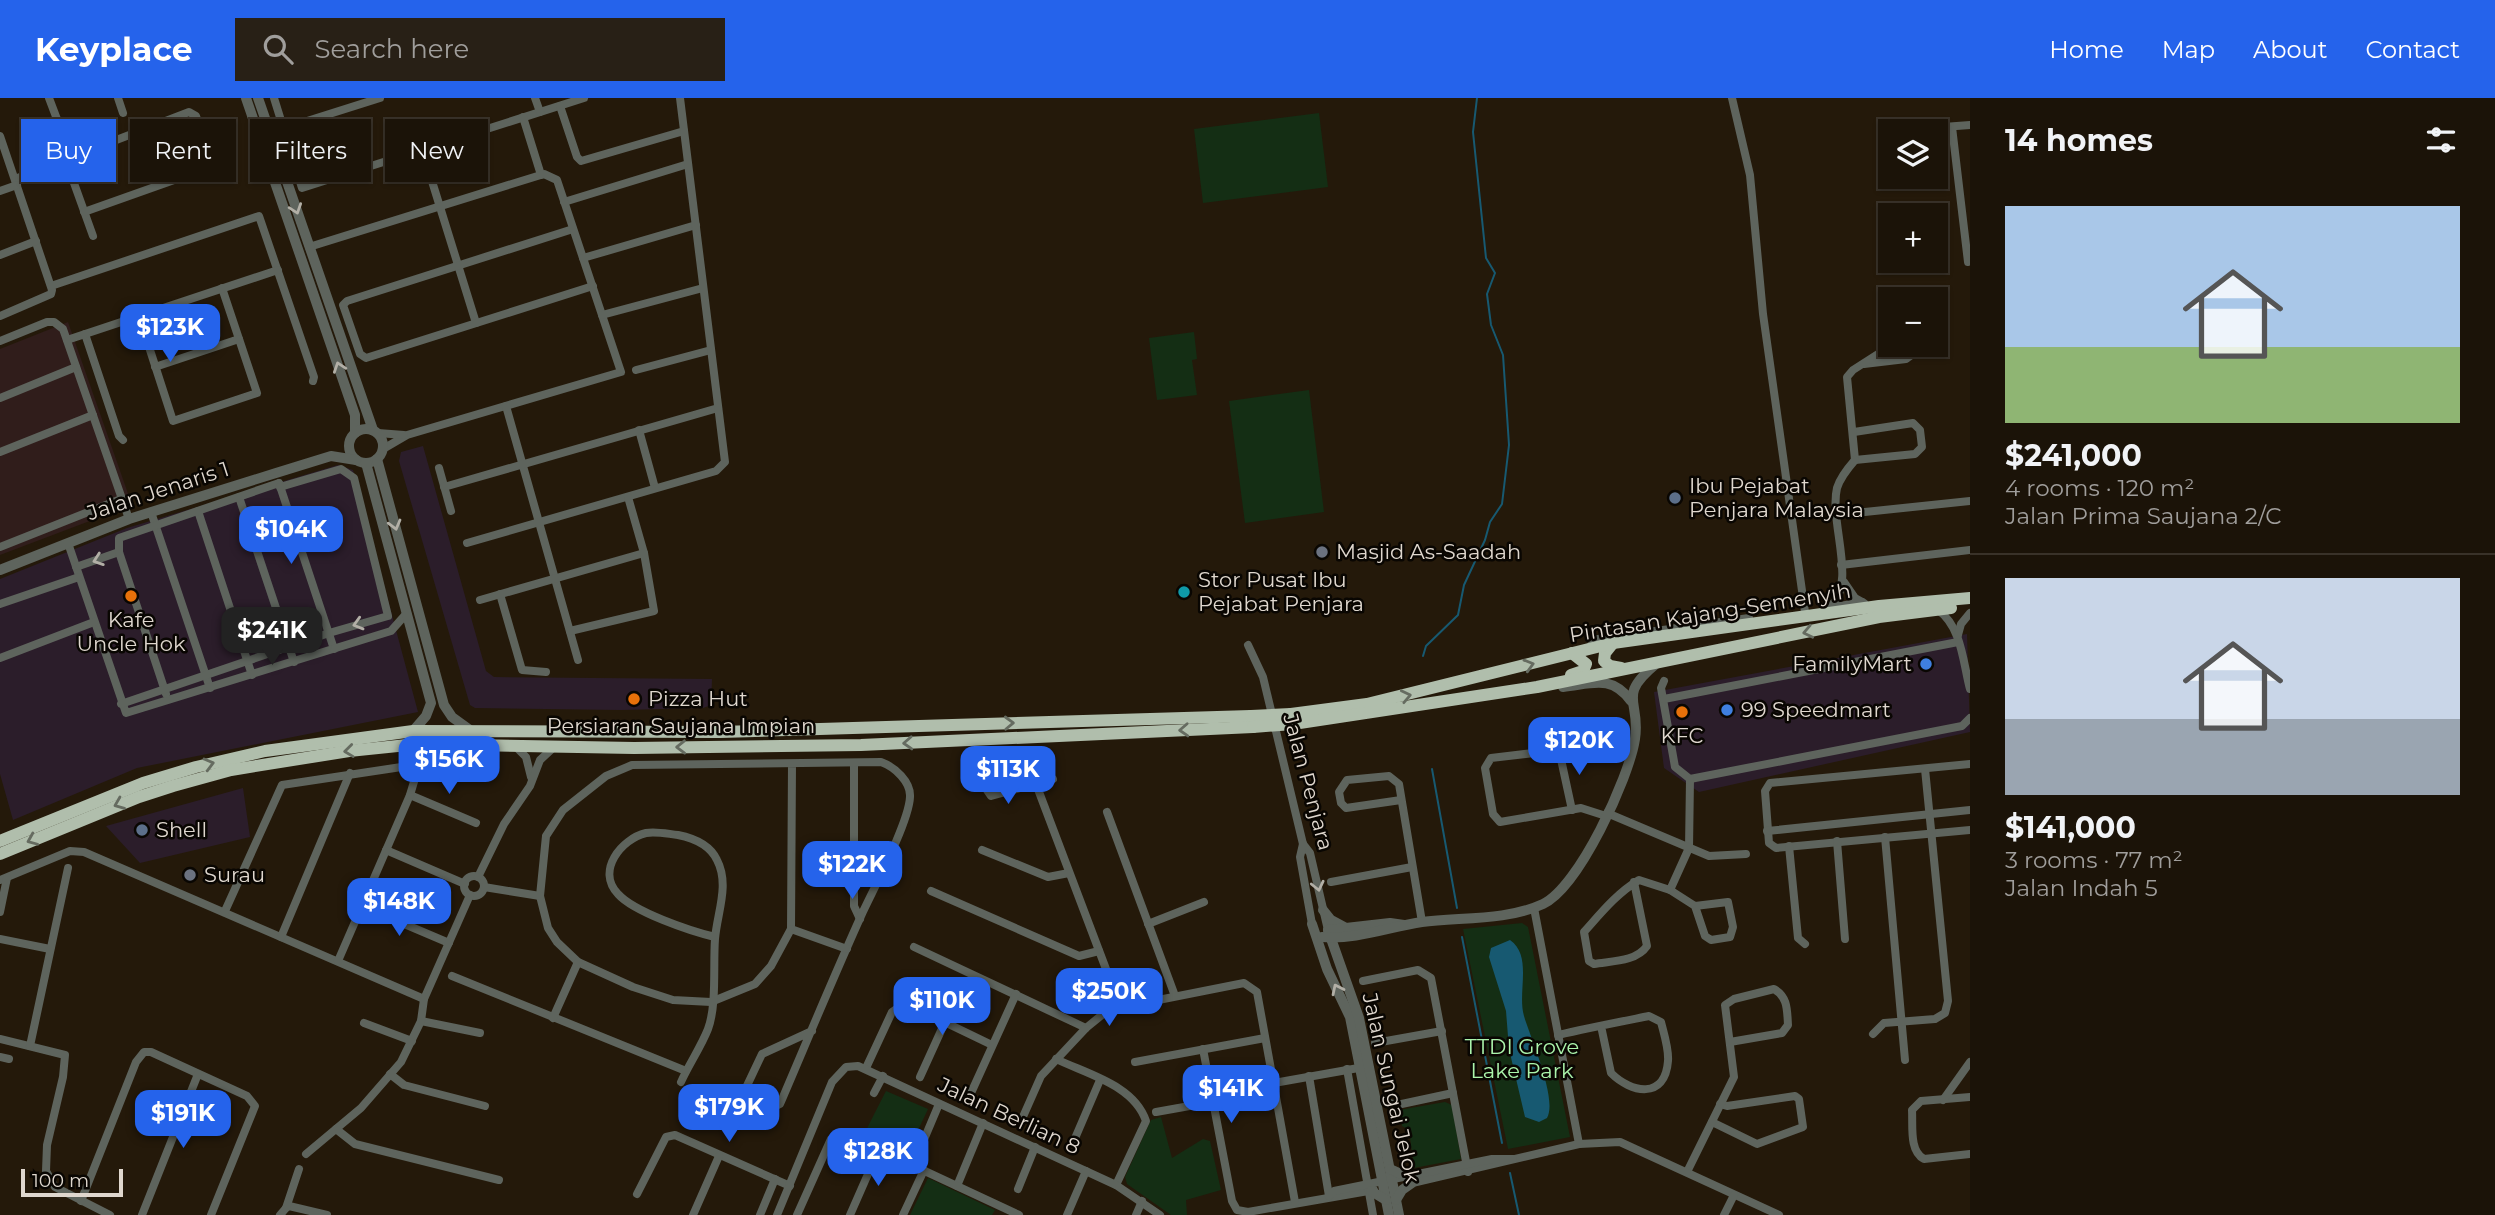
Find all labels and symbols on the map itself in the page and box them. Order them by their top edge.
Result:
one-way arrow [288,202,302,214]
pin: $123K [121,304,219,364]
one-way arrow [333,362,347,374]
street label: Jalan Jenaris 1 [83,456,232,526]
place label: Ibu Pejabat Penjara Malaysia [1689,473,1864,522]
marker: Ibu Pejabat Penjara Malaysia [1667,490,1683,506]
pin: $104K [242,506,340,566]
one-way arrow [387,518,401,530]
place label: Masjid As-Saadah [1336,539,1521,564]
marker: Masjid As-Saadah [1314,544,1330,560]
one-way arrow [92,552,104,566]
place label: Stor Pusat Ibu Pejabat Penjara [1198,567,1364,616]
street label: Pintasan Kajang-Semenyih [1567,578,1852,647]
marker: Stor Pusat Ibu Pejabat Penjara [1176,584,1192,600]
marker: Kafe Uncle Hok [123,588,139,604]
place label: Kafe Uncle Hok [76,607,186,656]
pin: $241K [223,608,321,667]
one-way arrow [353,616,365,630]
one-way arrow [1802,624,1814,639]
place label: FamilyMart [1792,651,1912,676]
marker: FamilyMart [1918,656,1934,672]
one-way arrow [1523,659,1535,673]
place label: Pizza Hut [648,686,748,711]
one-way arrow [1400,689,1412,704]
marker: Pizza Hut [626,691,642,707]
place label: 99 Speedmart [1741,697,1891,722]
marker: 99 Speedmart [1719,702,1735,718]
marker: KFC [1674,704,1690,720]
street label: Jalan Penjara [1278,710,1339,853]
street label: Persiaran Saujana Impian [547,713,815,738]
one-way arrow [1004,716,1015,731]
pin: $120K [1530,718,1628,777]
one-way arrow [1179,722,1190,737]
place label: KFC [1661,723,1704,748]
one-way arrow [902,735,913,750]
pin: $156K [400,736,498,796]
one-way arrow [675,739,686,754]
one-way arrow [344,744,355,759]
pin: $113K [959,746,1057,806]
one-way arrow [203,758,215,772]
one-way arrow [114,796,126,810]
place label: Shell [156,817,207,842]
marker: Shell [134,822,150,838]
one-way arrow [27,832,39,846]
pin: $122K [803,842,901,901]
place label: Surau [204,862,265,887]
marker: Surau [182,867,198,883]
pin: $148K [350,878,448,938]
one-way arrow [1309,880,1324,892]
pin: $250K [1060,968,1158,1028]
pin: $110K [893,978,991,1037]
one-way arrow [1332,984,1346,996]
street label: Jalan Sungai Jelok [1357,989,1426,1186]
park label: TTDI Grove Lake Park [1465,1034,1579,1083]
pin: $141K [1182,1066,1280,1125]
street label: Jalan Berlian 8 [933,1071,1084,1159]
pin: $179K [680,1084,778,1144]
pin: $191K [134,1090,232,1150]
pin: $128K [829,1128,927,1188]
scale bar [21,1166,122,1198]

